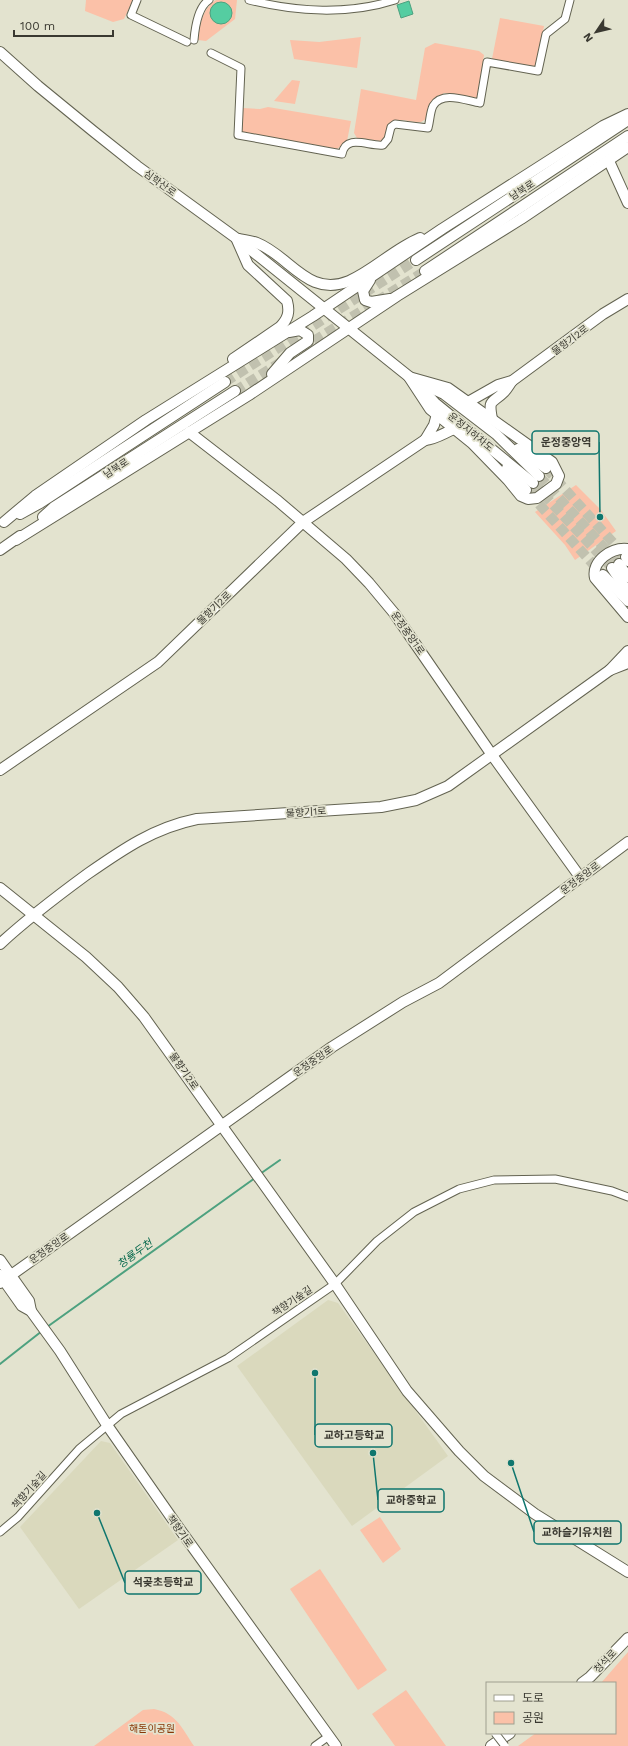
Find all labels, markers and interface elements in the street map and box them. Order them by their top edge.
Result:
scale bar [14,12,113,38]
north arrow [576,12,616,52]
text: 100 m [20,19,55,33]
text: N [581,30,596,45]
street label: 심학산로 [142,168,178,198]
street label: 남북로 [507,178,537,202]
street label: 물향기2로 [550,323,590,357]
street label: 운정지하차도 [446,410,496,454]
callout: 운정중앙역 [532,431,599,454]
text: 운정중앙역 [541,436,591,449]
street label: 남북로 [101,456,131,480]
street label: 물향기2로 [195,589,233,627]
street label: 운정중앙1로 [389,609,427,657]
street label: 물향기1로 [285,805,327,819]
street label: 운정중앙로 [558,860,602,896]
street label: 운정중앙로 [291,1043,335,1079]
street label: 물향기2로 [167,1050,201,1092]
street label: 운정중앙로 [27,1230,71,1266]
water label: 청룡두천 [115,1236,157,1271]
street label: 책향기숲길 [270,1284,314,1318]
callout: 교하고등학교 [315,1424,392,1447]
text: 교하고등학교 [324,1429,384,1442]
street label: 책향기숲길 [10,1469,48,1511]
callout: 교하중학교 [378,1489,444,1512]
text: 교하중학교 [386,1494,436,1507]
street label: 책향기로 [165,1513,195,1549]
callout: 교하슬기유치원 [534,1521,621,1544]
text: 교하슬기유치원 [542,1526,612,1539]
callout: 석곶초등학교 [125,1571,201,1594]
text: 석곶초등학교 [133,1576,193,1589]
street label: 청석로 [592,1647,618,1675]
legend [486,1682,616,1734]
text: 도로 [522,1691,544,1705]
text: 공원 [522,1711,544,1725]
park label: 해돋이공원 [129,1723,175,1734]

